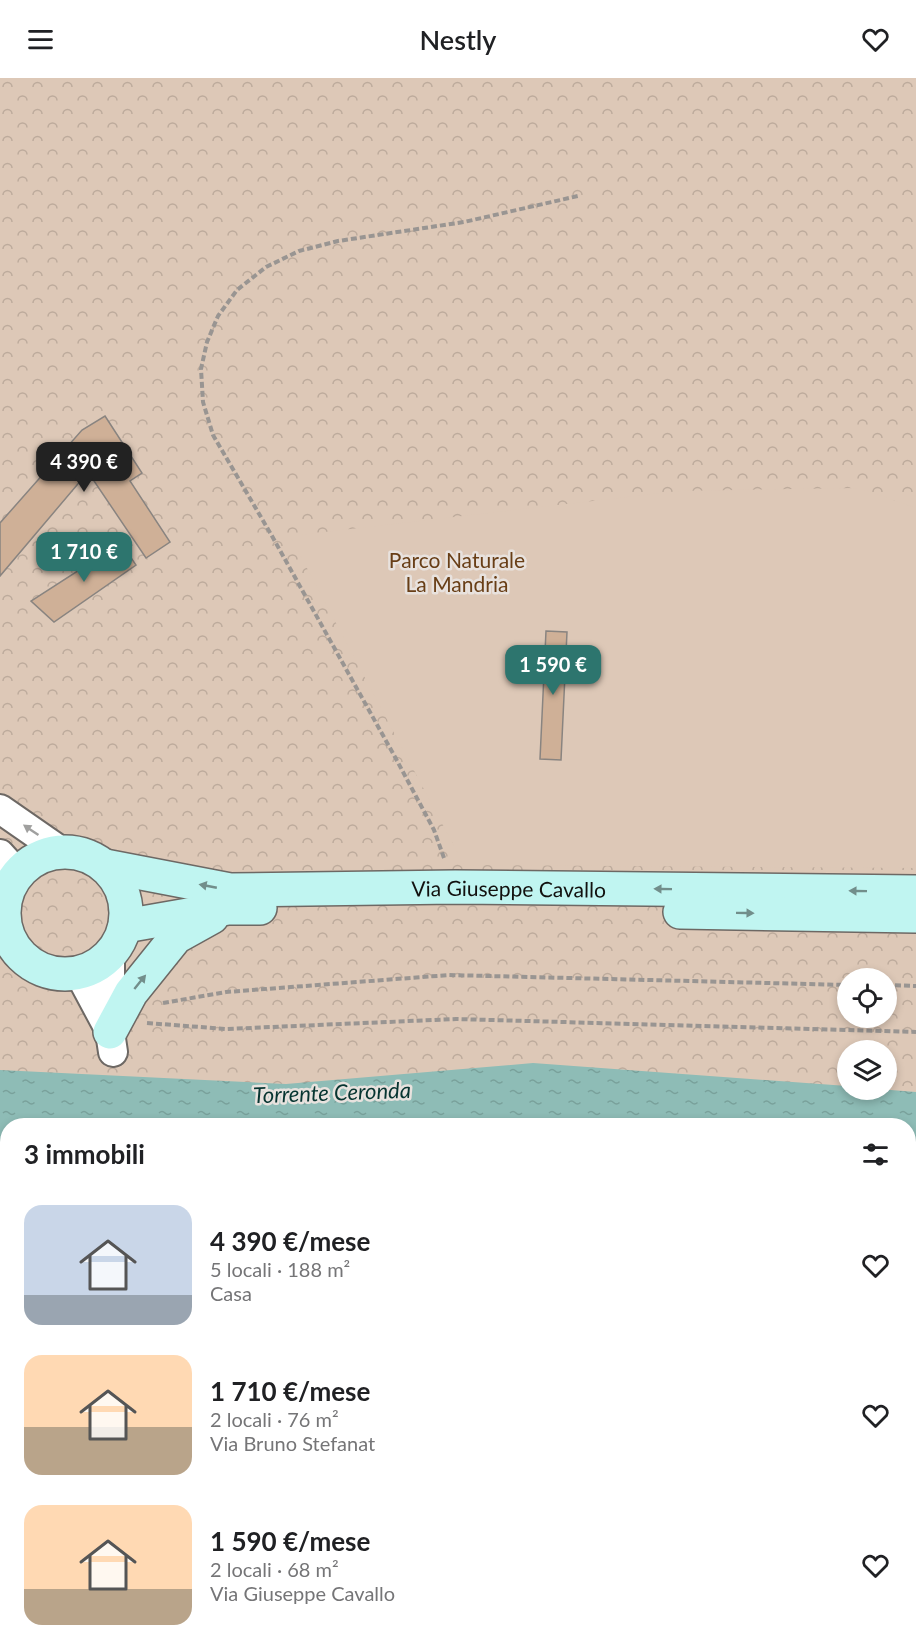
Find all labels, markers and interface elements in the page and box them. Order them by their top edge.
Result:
icon: menu [24,23,57,56]
text: Nestly [420,23,496,56]
icon: heart [859,23,892,56]
pin: 4 390 € [29,442,139,493]
text: 4 390 € [50,449,118,473]
pin: 1 710 € [29,532,139,583]
text: 1 710 € [50,539,118,563]
park label: Parco Naturale La Mandria [389,547,525,596]
pin: 1 590 € [498,645,608,696]
text: 1 590 € [519,652,587,676]
one-way arrow [23,825,39,836]
street label: Via Giuseppe Cavallo [411,874,606,901]
one-way arrow [198,881,217,890]
one-way arrow [653,884,672,894]
one-way arrow [848,886,867,896]
one-way arrow [735,908,754,918]
map controls [837,968,897,1100]
button: locate [837,968,897,1028]
one-way arrow [133,974,146,990]
button: layers [837,1040,897,1100]
water label: Torrente Ceronda [253,1076,411,1108]
text: 3 immobili [24,1138,145,1170]
icon: filters [859,1138,892,1171]
text: 4 390 €/mese [210,1225,370,1257]
icon: home [72,1229,144,1301]
icon: heart [859,1249,892,1282]
text: 5 locali · 188 m² [210,1257,350,1281]
text: Casa [210,1281,252,1305]
text: 1 710 €/mese [210,1375,370,1407]
icon: home [72,1379,144,1451]
icon: heart [859,1399,892,1432]
text: 2 locali · 76 m² [210,1407,339,1431]
text: Via Bruno Stefanat [210,1431,375,1455]
text: 1 590 €/mese [210,1525,370,1557]
icon: home [72,1529,144,1601]
icon: heart [859,1549,892,1582]
text: 2 locali · 68 m² [210,1557,339,1581]
text: Via Giuseppe Cavallo [210,1581,395,1605]

